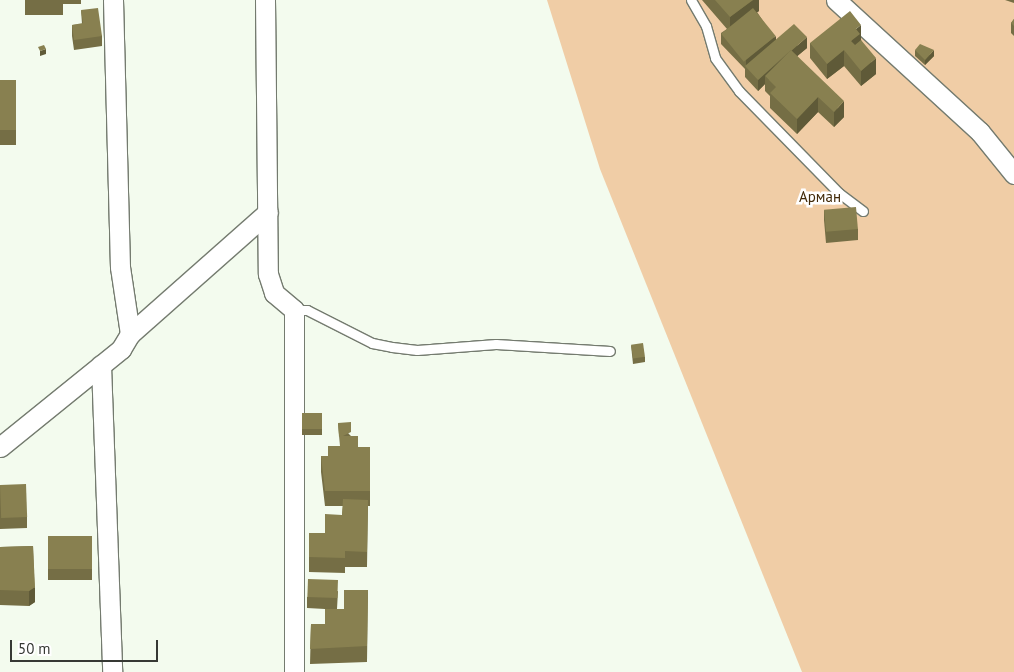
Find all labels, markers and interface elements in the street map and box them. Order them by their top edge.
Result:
park label: Арман [799,188,841,206]
scale bar [12,630,160,662]
text: 50 m [18,639,51,658]

